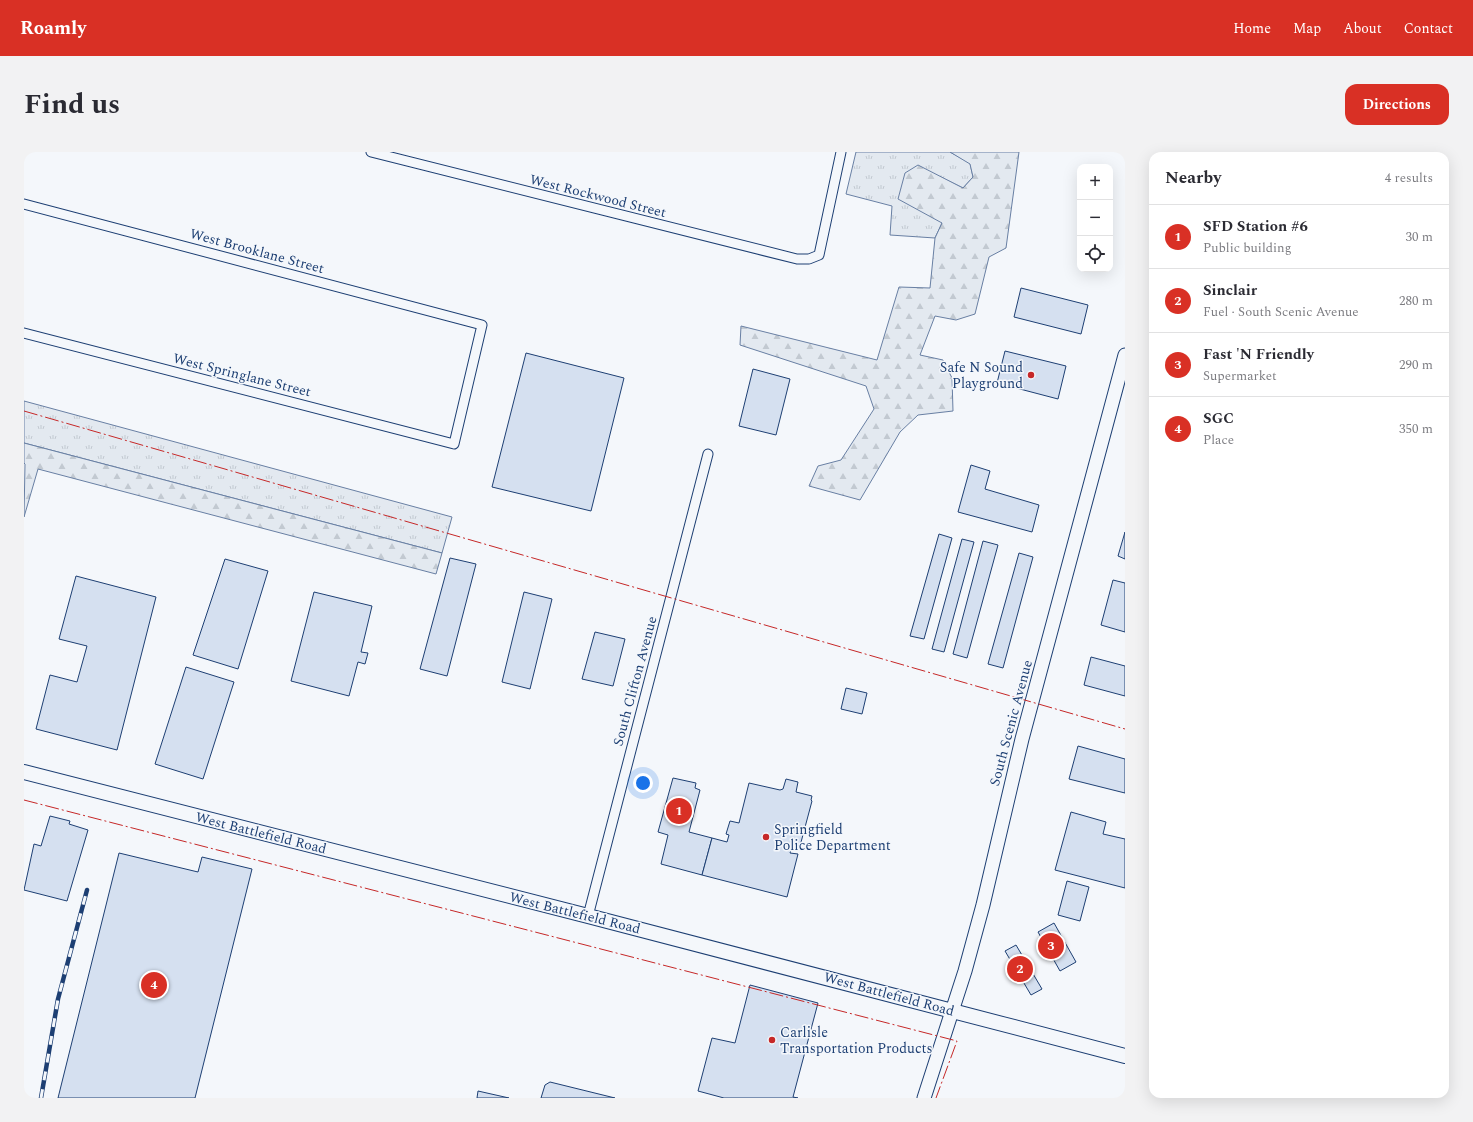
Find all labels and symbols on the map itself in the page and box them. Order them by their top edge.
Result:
street label: West Rockwood Street [528,169,668,223]
street label: West Brooklane Street [187,223,327,279]
street label: West Springlane Street [171,348,313,402]
place label: Safe N Sound Playground [940,357,1023,394]
marker: Safe N Sound Playground [1026,370,1036,380]
street label: South Clifton Avenue [608,614,662,748]
street label: South Scenic Avenue [984,657,1038,788]
your location [633,773,653,793]
pin: 1 [666,796,692,826]
street label: West Battlefield Road [193,807,329,859]
place label: Springfield Police Department [774,819,891,856]
marker: Springfield Police Department [761,832,771,842]
street label: West Battlefield Road [507,887,643,939]
pin: 3 [1038,931,1064,961]
pin: 2 [1007,954,1033,984]
street label: West Battlefield Road [821,966,957,1022]
pin: 4 [141,970,167,1000]
place label: Carlisle Transportation Products [780,1022,933,1059]
marker: Carlisle Transportation Products [767,1035,777,1045]

